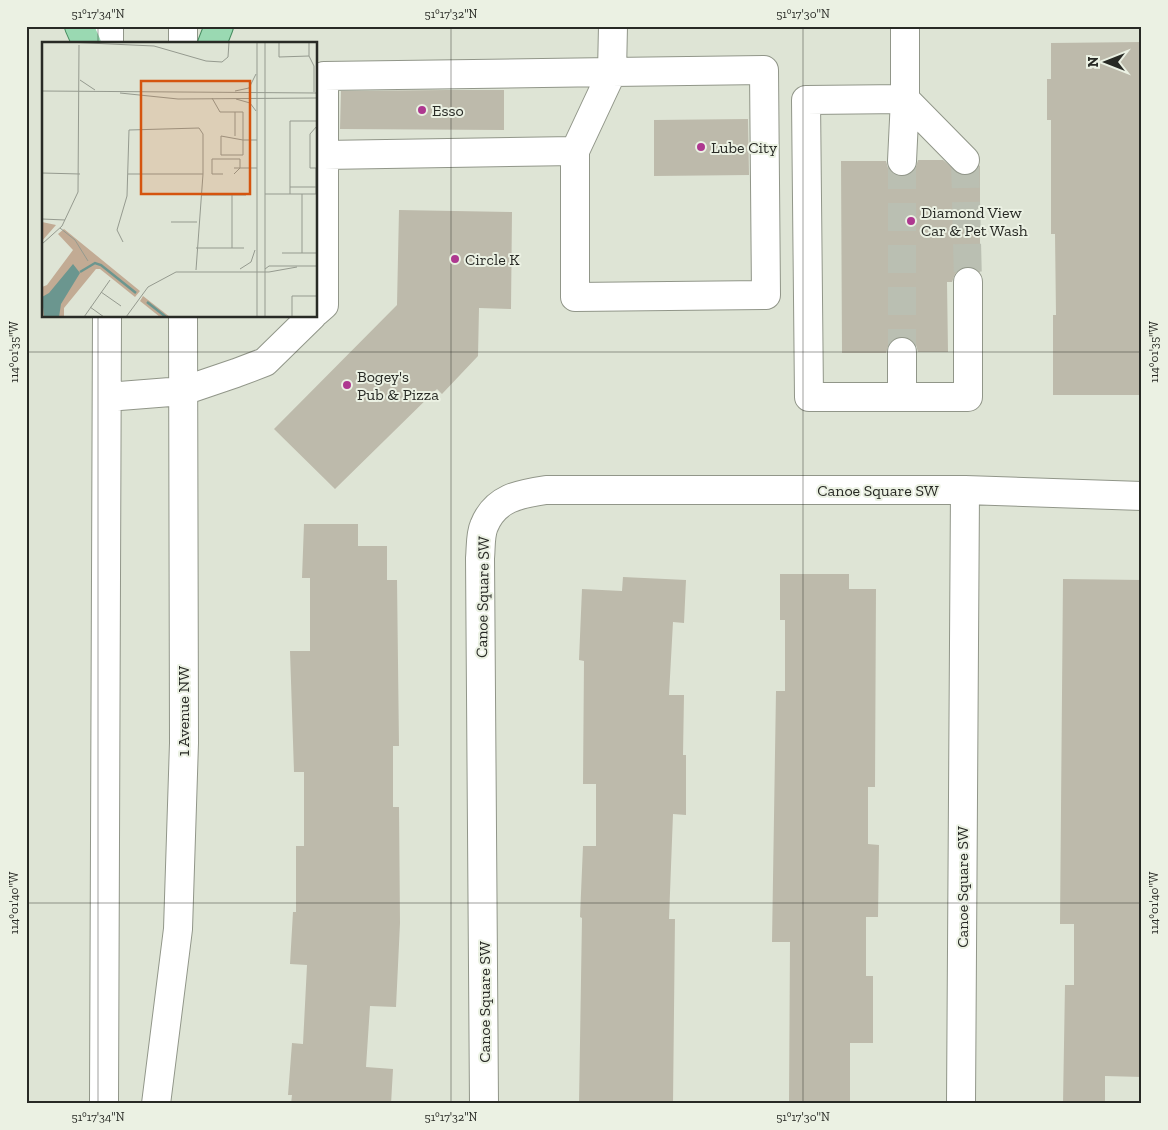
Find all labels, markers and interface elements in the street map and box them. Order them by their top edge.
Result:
text: 51°17'34"N [72,7,125,21]
text: 51°17'32"N [425,7,478,21]
text: 51°17'30"N [776,7,830,21]
north arrow [1080,38,1130,88]
inset map [42,42,318,318]
text: N [1085,56,1102,67]
place label: Esso [432,101,464,120]
marker: Esso [416,104,428,116]
place label: Lube City [711,138,778,157]
marker: Lube City [695,141,707,153]
place label: Diamond View Car & Pet Wash [921,203,1028,240]
marker: Diamond View Car & Pet Wash [905,215,917,227]
place label: Circle K [465,250,520,269]
marker: Circle K [449,253,461,265]
text: 114°01'35"W [7,320,21,383]
text: 114°01'35"W [1147,320,1161,383]
place label: Bogey's Pub & Pizza [357,367,439,404]
marker: Bogey's Pub & Pizza [341,379,353,391]
street label: Canoe Square SW [817,481,939,500]
street label: Canoe Square SW [472,536,493,658]
street label: 1 Avenue NW [174,666,193,756]
street label: Canoe Square SW [953,826,972,948]
text: 114°01'40"W [7,871,21,934]
text: 114°01'40"W [1147,871,1161,934]
street label: Canoe Square SW [475,941,494,1063]
text: 51°17'34"N [72,1110,125,1124]
text: 51°17'32"N [425,1110,478,1124]
text: 51°17'30"N [776,1110,830,1124]

